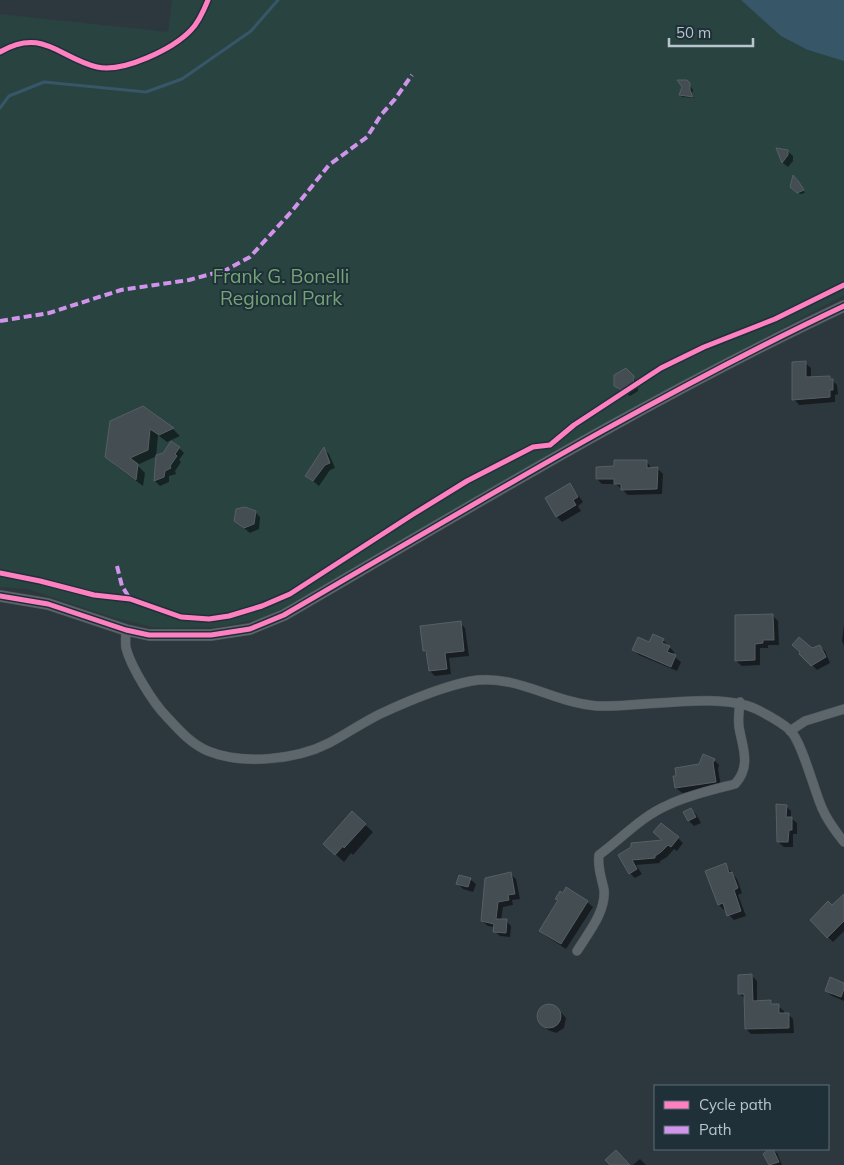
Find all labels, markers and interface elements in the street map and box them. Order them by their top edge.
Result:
scale bar [669,15,753,47]
text: 50 m [676,23,711,42]
park label: Frank G. Bonelli Regional Park [213,264,349,310]
legend [654,1085,829,1150]
text: Cycle path [699,1095,772,1114]
text: Path [699,1120,731,1139]

